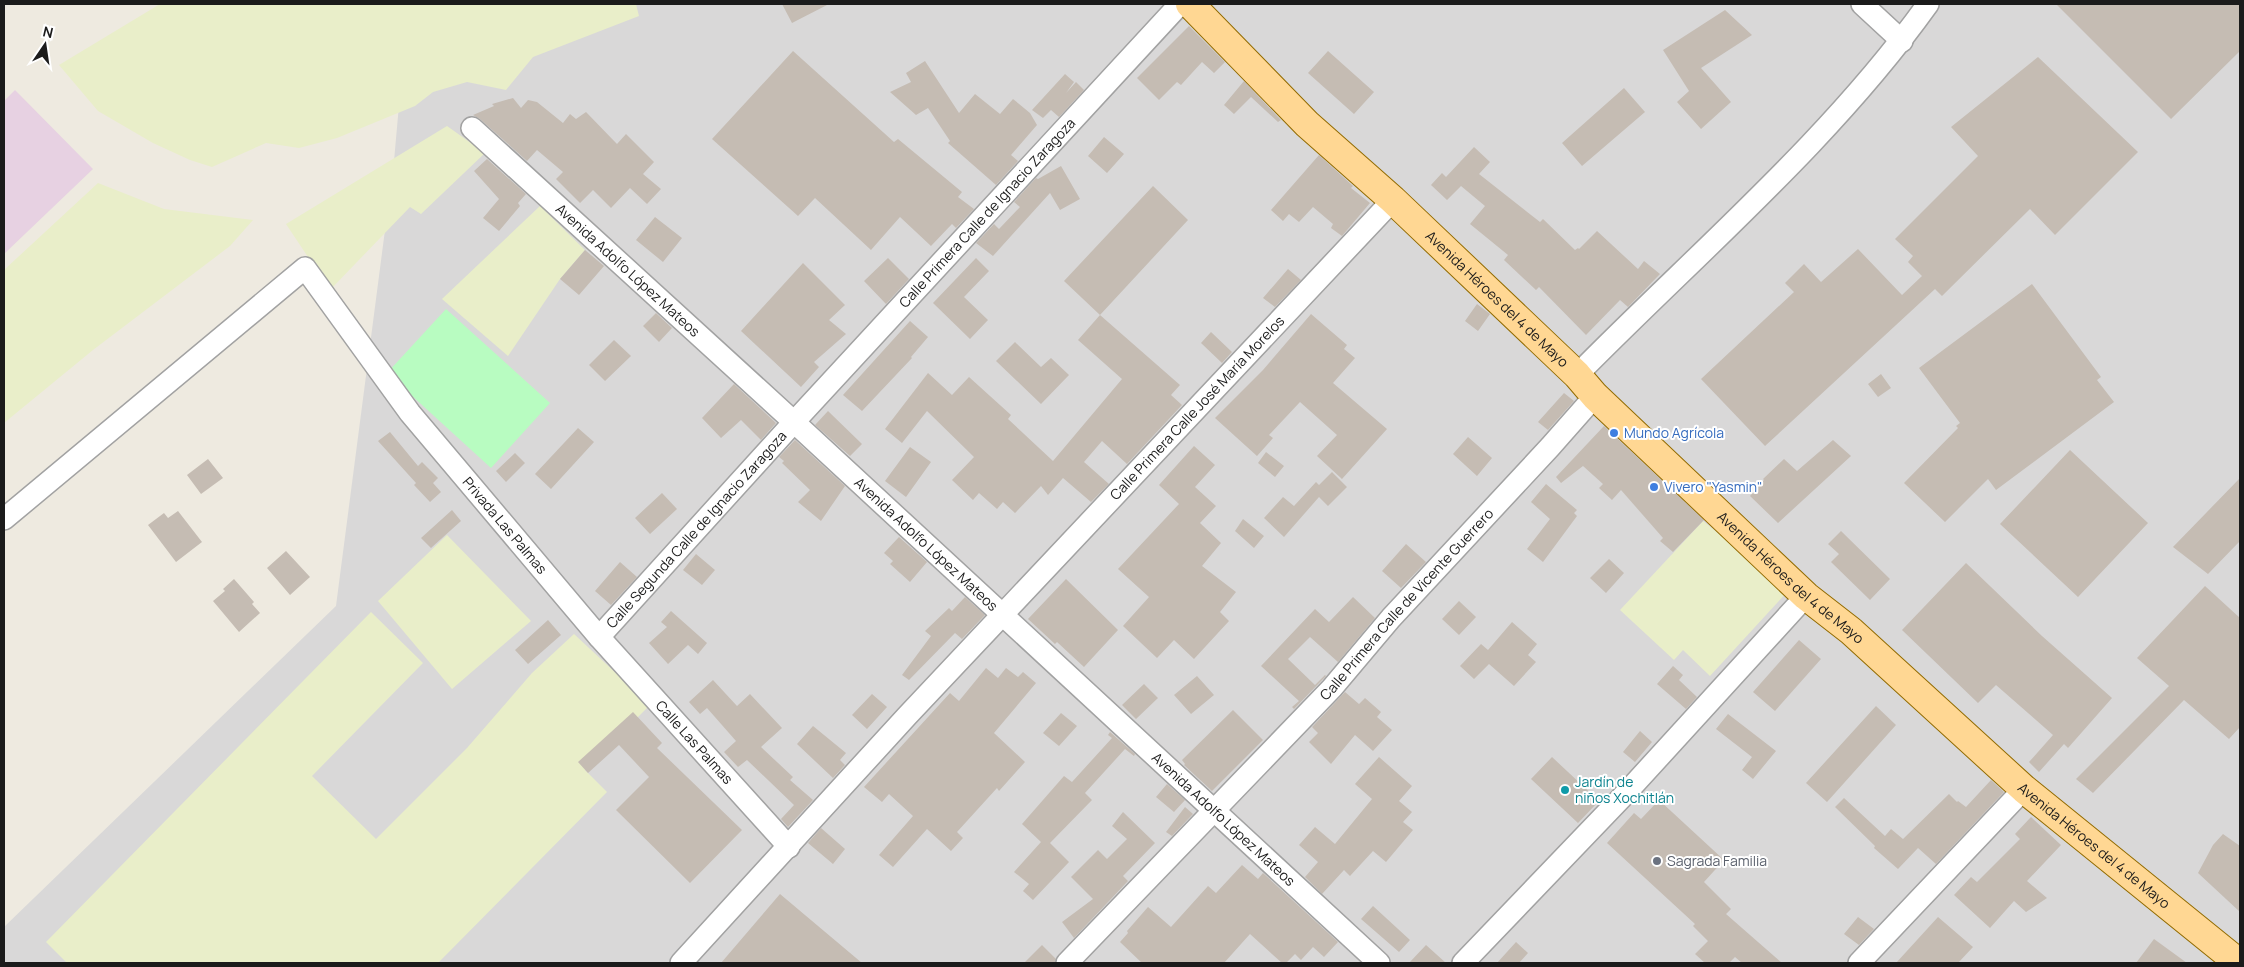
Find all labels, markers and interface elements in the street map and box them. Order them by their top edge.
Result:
north arrow [20,20,70,70]
text: N [41,21,55,42]
street label: Calle Primera Calle de Ignacio Zaragoza [894,113,1079,311]
street label: Avenida Adolfo López Mateos [552,199,704,341]
street label: Avenida Héroes del 4 de Mayo [1422,226,1573,371]
street label: Calle Primera Calle José María Morelos [1105,311,1288,504]
place label: Mundo Agrícola [1624,423,1724,442]
street label: Calle Segunda Calle de Ignacio Zaragoza [602,426,791,632]
marker: Mundo Agrícola [1608,427,1620,439]
street label: Privada Las Palmas [459,473,552,578]
street label: Avenida Adolfo López Mateos [851,473,1002,615]
place label: Vivero "Yasmin" [1664,477,1762,496]
marker: Vivero "Yasmin" [1648,481,1660,493]
street label: Calle Primera Calle de Vicente Guerrero [1315,504,1497,704]
street label: Avenida Héroes del 4 de Mayo [1714,507,1868,647]
street label: Calle Las Palmas [652,696,737,788]
street label: Avenida Adolfo López Mateos [1148,748,1300,890]
place label: Jardín de niños Xochitlán [1575,772,1674,807]
street label: Avenida Héroes del 4 de Mayo [2014,778,2174,913]
marker: Jardín de niños Xochitlán [1559,784,1571,796]
place label: Sagrada Familia [1667,851,1767,870]
marker: Sagrada Familia [1651,855,1663,867]

